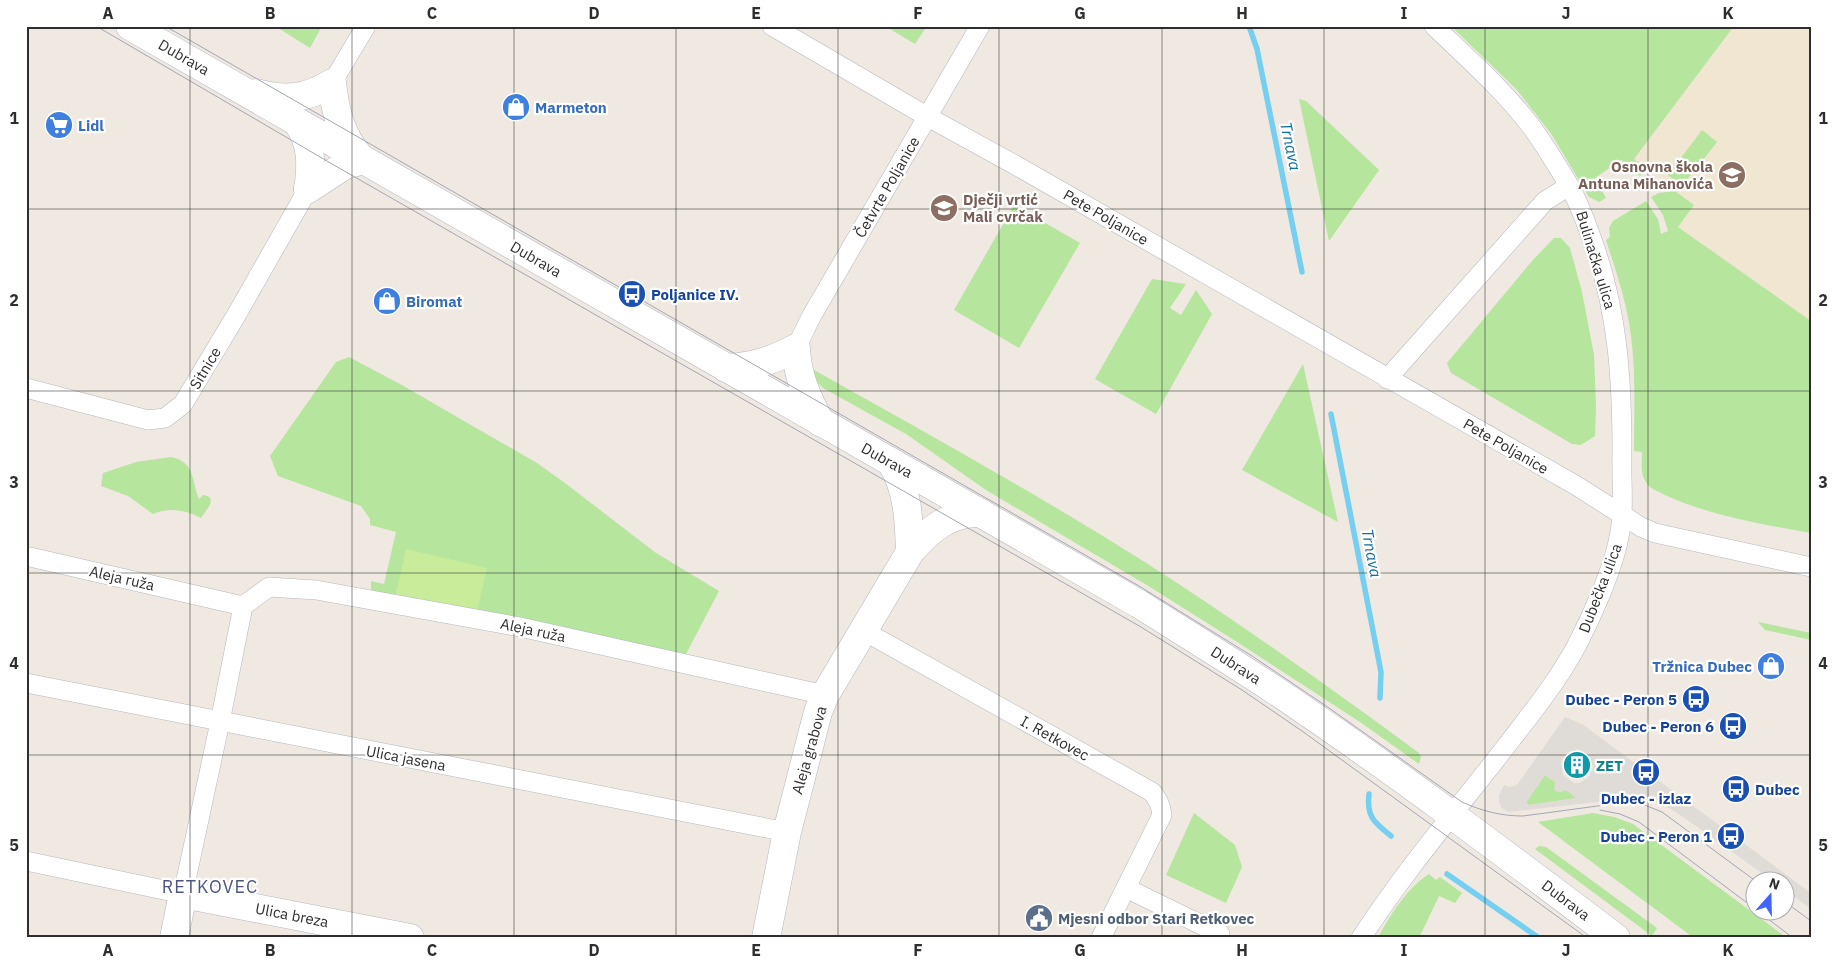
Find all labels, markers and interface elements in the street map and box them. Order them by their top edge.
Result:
text: A [103,3,114,23]
text: B [265,3,276,23]
text: C [427,3,437,23]
text: D [588,3,600,23]
text: E [751,3,761,23]
text: F [913,3,923,23]
text: G [1074,3,1086,23]
text: H [1236,3,1248,23]
text: I [1401,3,1408,23]
text: J [1562,3,1570,23]
text: K [1722,3,1734,23]
street label: Dubrava [155,35,213,79]
shop icon: Marmeton [501,92,531,122]
place label: Marmeton [535,98,607,117]
text: 1 [9,108,19,128]
text: 1 [1818,108,1828,128]
supermarket icon: Lidl [44,110,74,140]
place label: Lidl [78,116,104,135]
water label: Trnava [1276,120,1306,172]
street label: Četvrte Poljanice [850,133,924,241]
place label: Osnovna škola Antuna Mihanovića [1578,157,1713,193]
school or university icon: Osnovna škola Antuna Mihanovića [1717,160,1747,190]
street label: Pete Poljanice [1060,185,1152,249]
place label: Dječji vrtić Mali cvrčak [963,190,1043,226]
school or university icon: Dječji vrtić Mali cvrčak [929,193,959,223]
street label: Bulinačka ulica [1572,209,1620,311]
street label: Dubrava [507,237,565,281]
bus stop icon: Poljanice IV. [617,279,647,309]
place label: Poljanice IV. [651,285,739,304]
shop icon: Biromat [372,286,402,316]
text: 2 [9,290,19,310]
text: 2 [1818,290,1828,310]
place label: Biromat [406,292,463,311]
street label: Sitnice [185,344,225,392]
street label: Pete Poljanice [1460,414,1552,478]
street label: Dubrava [858,438,916,482]
text: 3 [9,472,19,492]
text: 3 [1818,472,1828,492]
water label: Trnava [1357,527,1387,579]
street label: Dubečka ulica [1574,541,1626,635]
street label: Aleja ruža [88,561,156,595]
street label: Aleja ruža [499,614,567,646]
street label: Dubrava [1207,642,1265,688]
shop icon: Tržnica Dubec [1756,651,1786,681]
text: 4 [9,653,19,673]
text: 4 [1818,653,1828,673]
place label: Tržnica Dubec [1652,657,1752,676]
bus stop icon: Dubec - Peron 5 [1681,684,1711,714]
place label: Dubec - Peron 5 [1565,690,1677,709]
street label: Aleja grabova [787,704,831,796]
street label: I. Retkovec [1017,711,1093,765]
bus stop icon: Dubec - Peron 6 [1718,711,1748,741]
place label: Dubec - Peron 6 [1602,717,1714,736]
street label: Ulica jasena [364,741,448,775]
building icon: ZET [1562,750,1592,780]
place label: ZET [1596,756,1623,775]
bus stop icon: Dubec - izlaz [1631,757,1661,787]
bus stop icon: Dubec [1721,774,1751,804]
place label: Dubec [1755,780,1800,799]
place label: Dubec - izlaz [1601,789,1692,808]
bus stop icon: Dubec - Peron 1 [1716,821,1746,851]
place label: Dubec - Peron 1 [1600,827,1712,846]
text: 5 [9,835,19,855]
text: 5 [1818,835,1828,855]
north arrow [1744,872,1794,922]
text: N [1767,874,1782,894]
district label: RETKOVEC [162,875,258,898]
street label: Dubrava [1538,876,1594,924]
street label: Ulica breza [254,899,330,931]
public building icon: Mjesni odbor Stari Retkovec [1024,903,1054,933]
place label: Mjesni odbor Stari Retkovec [1058,909,1255,928]
text: A [103,940,114,960]
text: B [265,940,276,960]
text: C [427,940,437,960]
text: D [588,940,600,960]
text: E [751,940,761,960]
text: F [913,940,923,960]
text: G [1074,940,1086,960]
text: H [1236,940,1248,960]
text: I [1401,940,1408,960]
text: J [1562,940,1570,960]
text: K [1722,940,1734,960]

